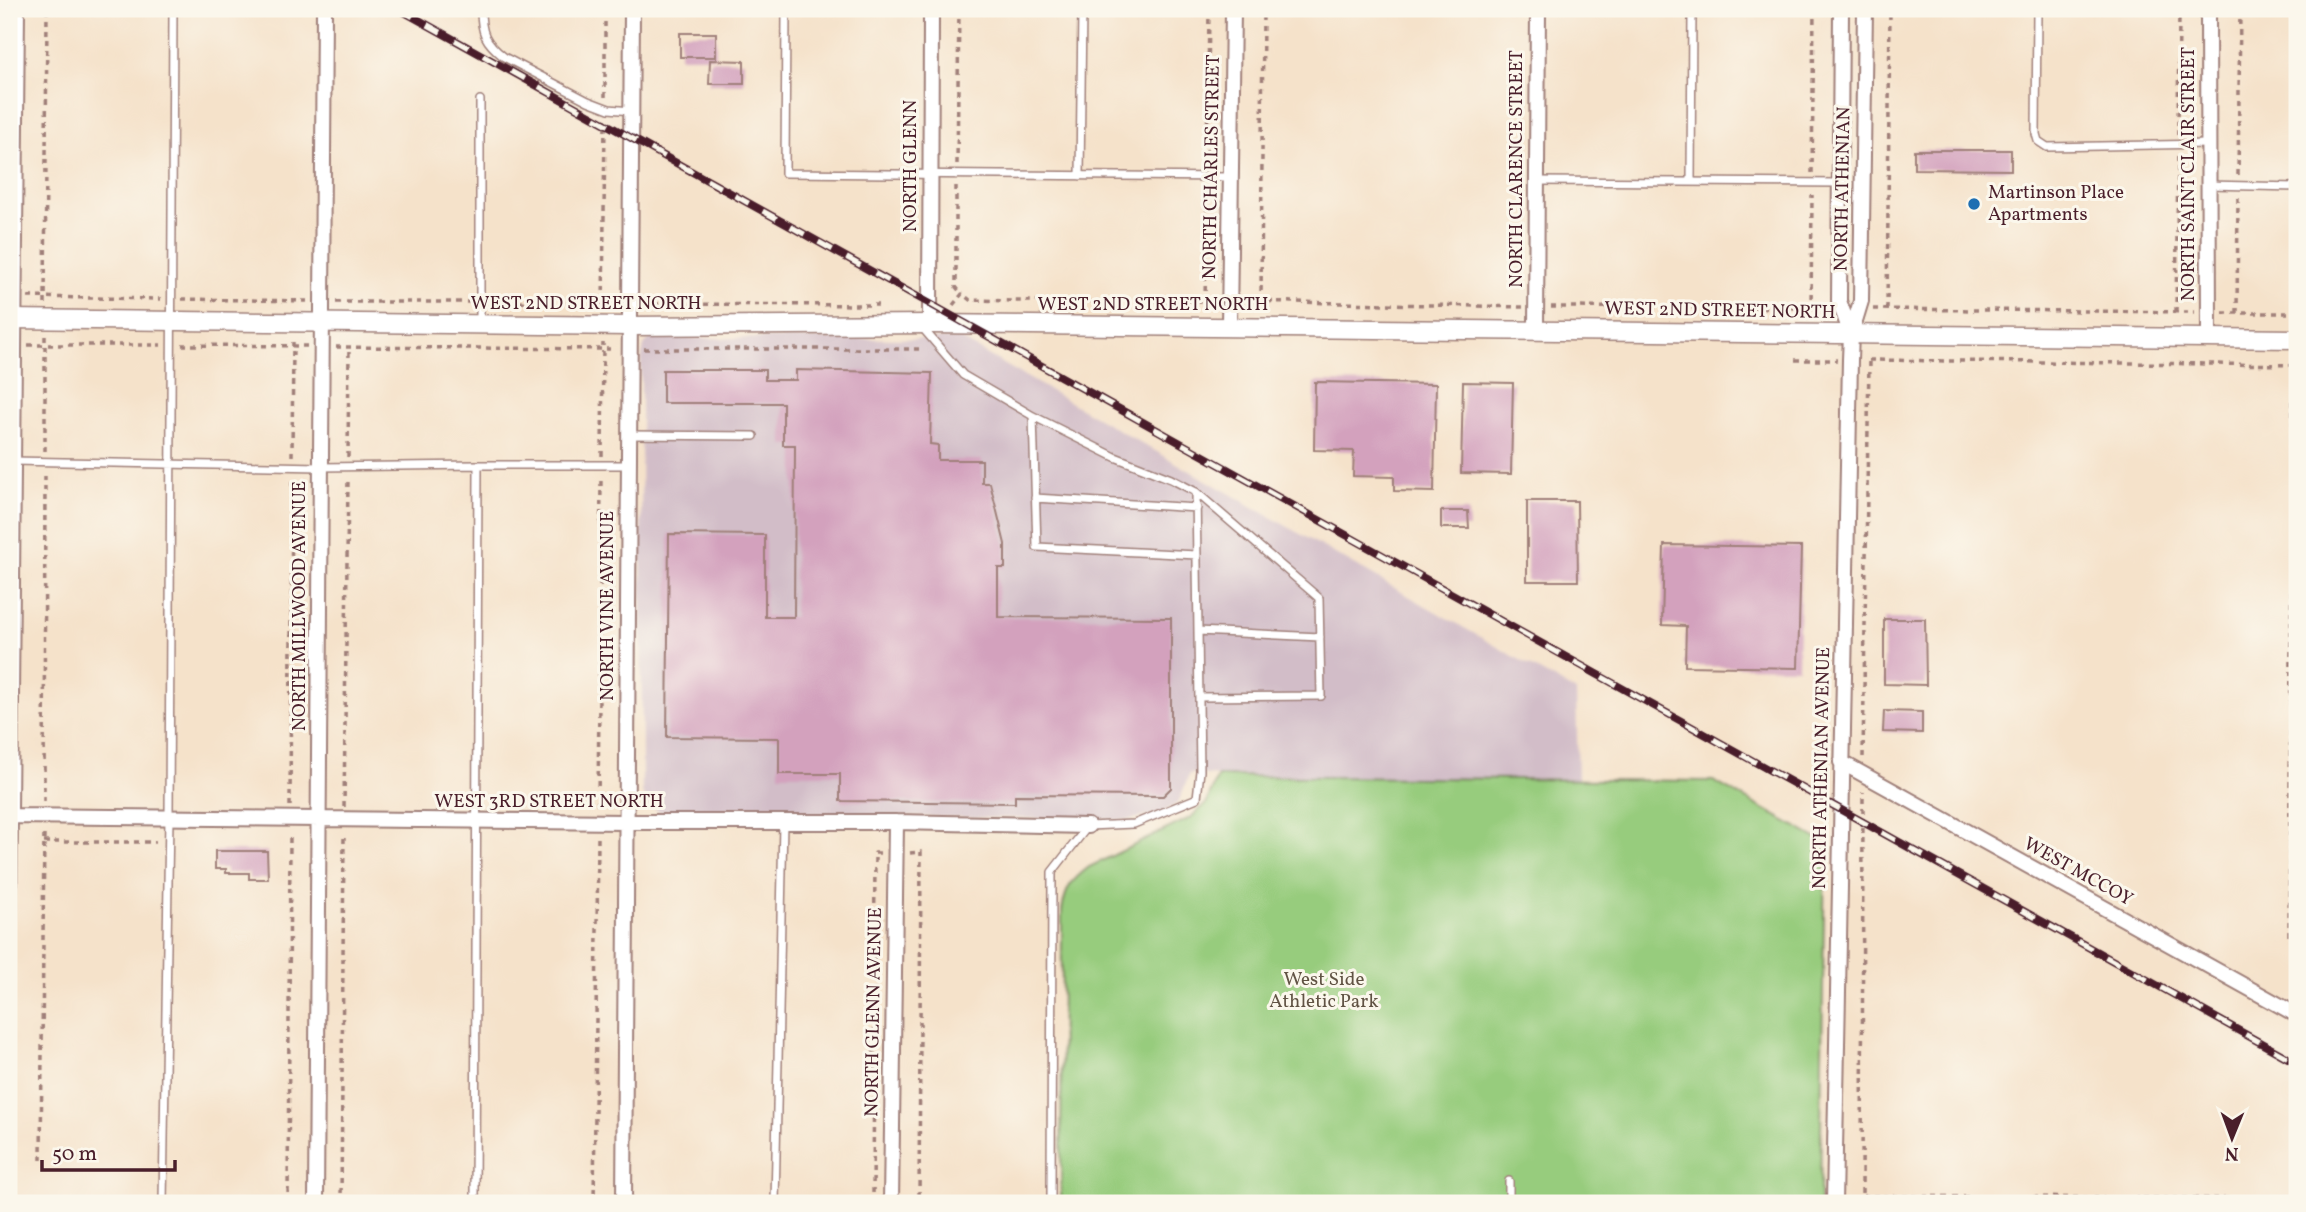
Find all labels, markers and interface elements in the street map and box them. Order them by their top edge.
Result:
street label: NORTH SAINT CLAIR STREET [2176,47,2202,301]
street label: NORTH CLARENCE STREET [1504,50,1530,288]
street label: NORTH CHARLES STREET [1197,54,1227,280]
street label: NORTH GLENN [898,100,924,232]
street label: NORTH ATHENIAN [1829,106,1857,272]
place label: Martinson Place Apartments [1988,180,2124,228]
marker: Martinson Place Apartments [1966,196,1982,212]
street label: WEST 2ND STREET NORTH [470,291,702,317]
street label: WEST 2ND STREET NORTH [1037,292,1269,318]
street label: WEST 2ND STREET NORTH [1604,296,1836,326]
street label: NORTH MILLWOOD AVENUE [287,481,313,731]
street label: NORTH VINE AVENUE [595,511,621,701]
street label: NORTH ATHENIAN AVENUE [1807,647,1837,889]
street label: WEST 3RD STREET NORTH [434,789,664,815]
street label: WEST MCCOY [2019,831,2137,913]
street label: NORTH GLENN AVENUE [859,907,889,1117]
park label: West Side Athletic Park [1269,967,1379,1015]
north arrow [2198,1104,2268,1174]
scale bar [42,1128,175,1172]
text: 50 m [52,1140,97,1169]
text: N [2224,1140,2239,1166]

